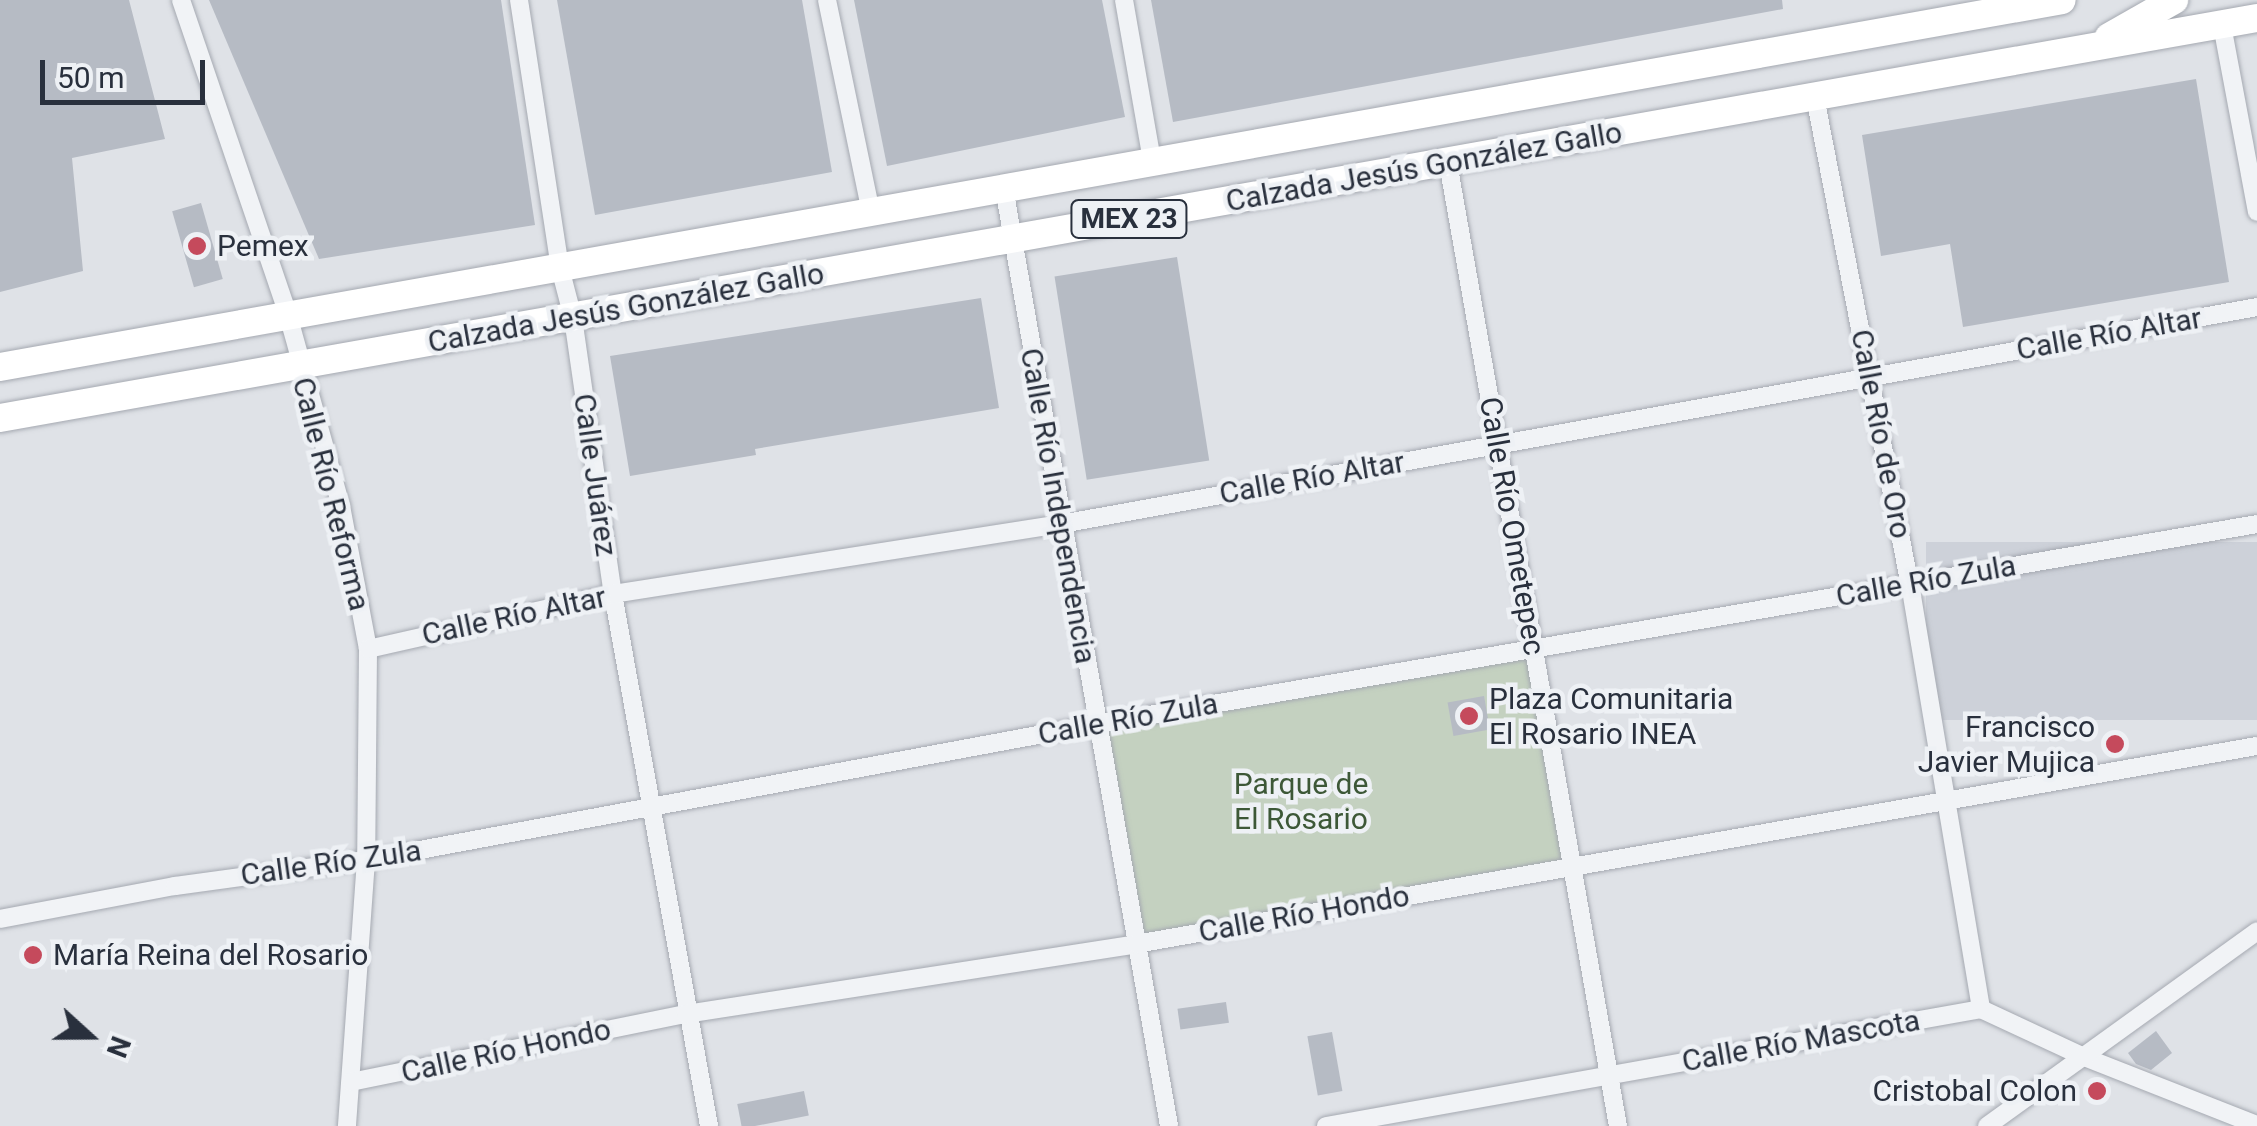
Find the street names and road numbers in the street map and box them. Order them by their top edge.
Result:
street label: Calzada Jesús González Gallo [1223,114,1625,220]
road number: MEX 23 [1069,196,1189,242]
street label: Calzada Jesús González Gallo [425,255,827,361]
street label: Calle Río Altar [2014,300,2204,368]
street label: Calle Río de Oro [1843,326,1919,542]
street label: Calle Río Independencia [1013,345,1103,667]
street label: Calle Río Reforma [285,374,377,614]
street label: Calle Juárez [566,391,624,559]
street label: Calle Río Ometepec [1472,394,1552,658]
street label: Calle Río Altar [1217,444,1407,512]
street label: Calle Río Zula [1833,547,2019,615]
street label: Calle Río Altar [419,579,609,653]
street label: Calle Río Zula [1035,685,1221,753]
street label: Calle Río Zula [238,833,424,893]
street label: Calle Río Hondo [1196,878,1412,950]
street label: Calle Río Mascota [1679,1002,1923,1080]
street label: Calle Río Hondo [398,1011,614,1091]

